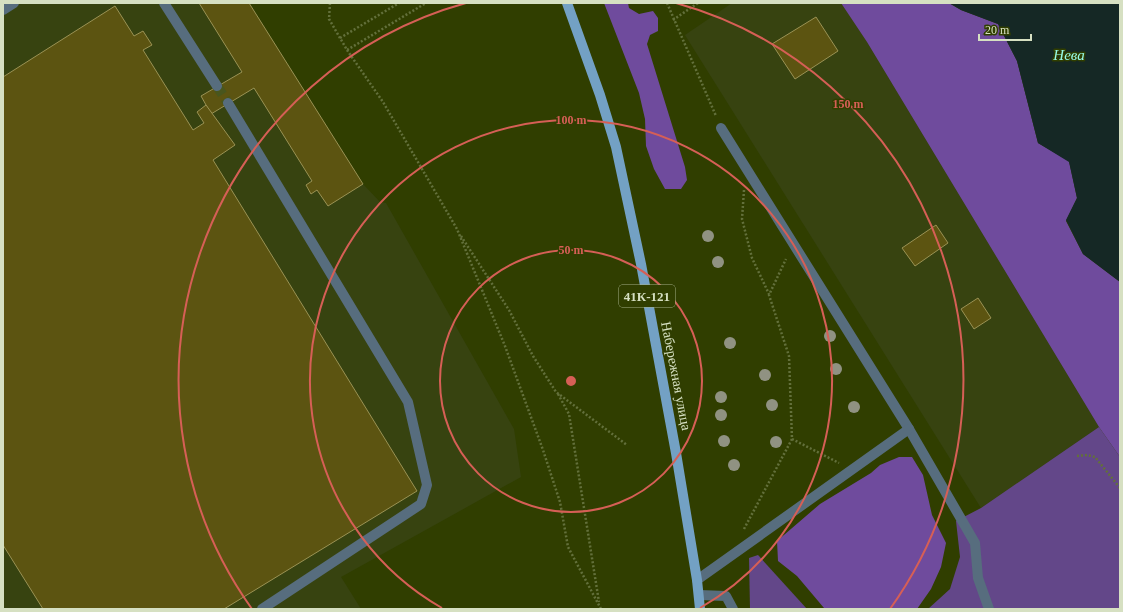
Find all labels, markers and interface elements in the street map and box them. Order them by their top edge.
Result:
scale bar [979,16,1031,42]
text: 20 m [985,23,1010,37]
water label: Нева [1052,47,1085,63]
text: 150 m [833,97,864,111]
text: 100 m [556,113,587,127]
text: 50 m [559,243,584,257]
road number: 41К-121 [619,285,675,307]
street label: Набережная улица [658,320,694,432]
centre of rings [564,374,578,388]

